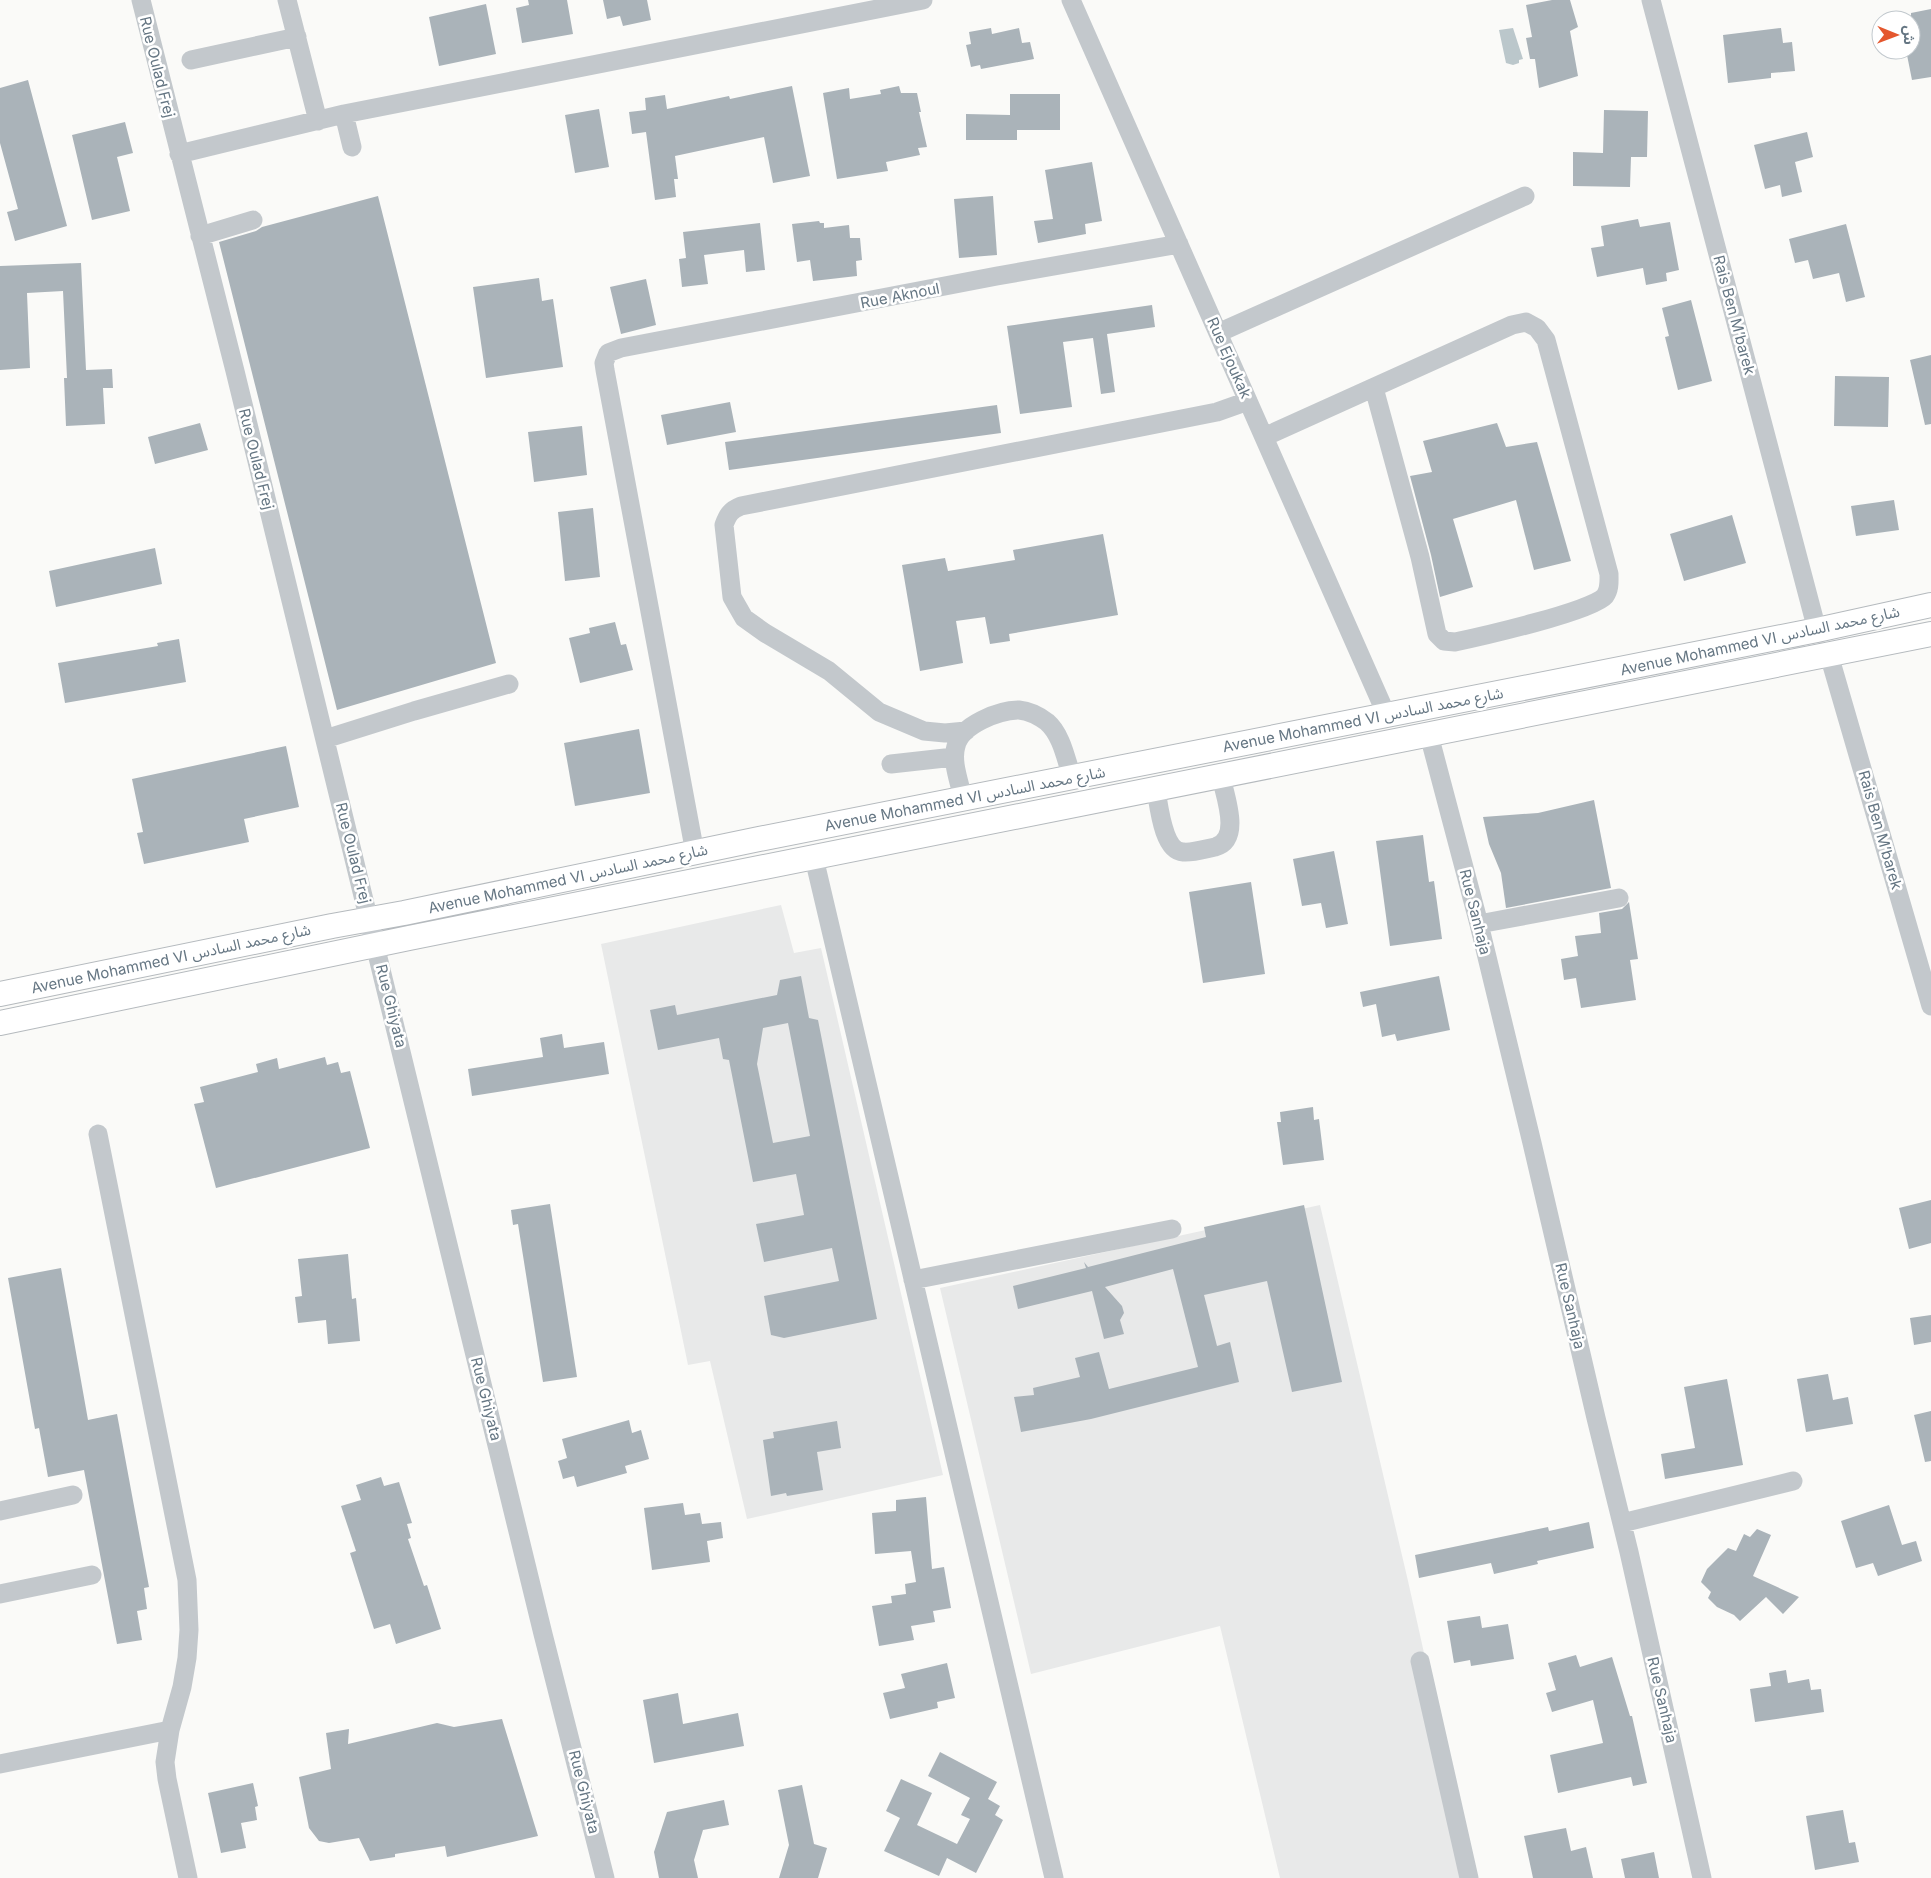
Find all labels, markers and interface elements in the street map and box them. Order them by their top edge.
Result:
north arrow [1871,10,1921,60]
street label: Rue Oulad Frej [136,14,179,119]
text: ش [1901,25,1918,45]
street label: Rais Ben M’barek [1709,253,1760,377]
street label: Rue Aknoul [859,279,941,313]
street label: Rue Ejoukak [1203,314,1256,402]
street label: Rue Oulad Frej [235,406,278,511]
street label: Avenue Mohammed VI شارع محمد السادس [1618,601,1902,682]
street label: Avenue Mohammed VI شارع محمد السادس [1221,683,1506,759]
street label: Avenue Mohammed VI شارع محمد السادس [823,762,1108,838]
street label: Rais Ben M’barek [1854,768,1907,892]
street label: Rue Oulad Frej [332,800,375,905]
street label: Avenue Mohammed VI شارع محمد السادس [426,839,710,920]
street label: Rue Sanhaja [1456,867,1495,957]
street label: Avenue Mohammed VI شارع محمد السادس [29,919,313,1000]
street label: Rue Ghiyata [372,962,411,1050]
street label: Rue Sanhaja [1551,1261,1590,1351]
street label: Rue Ghiyata [467,1355,506,1443]
street label: Rue Sanhaja [1643,1655,1682,1745]
street label: Rue Ghiyata [565,1748,604,1836]

